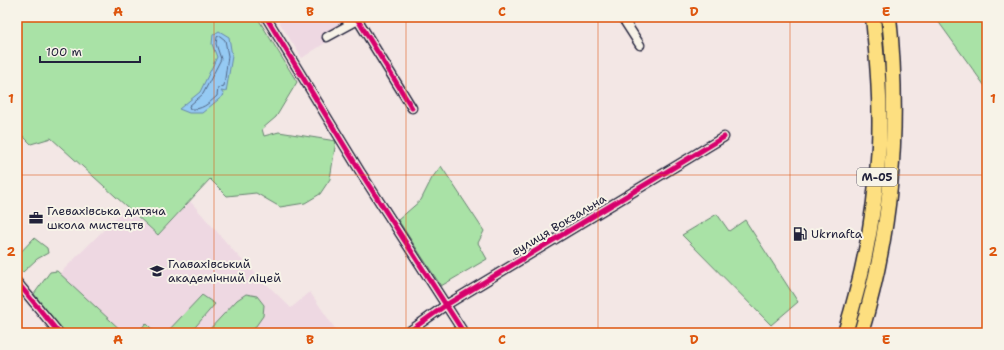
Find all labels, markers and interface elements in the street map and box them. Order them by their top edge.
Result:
text: A [113,3,123,20]
text: B [306,3,314,20]
text: C [498,3,506,20]
text: D [689,3,699,20]
text: E [882,3,891,20]
scale bar [40,38,140,64]
text: 100 m [46,44,82,60]
text: 1 [8,90,14,107]
text: 1 [990,90,996,107]
road number: М-05 [857,168,897,186]
street label: вулиця Вокзальна [509,190,610,259]
place label: Глевахівська дитяча школа мистецтв [47,203,166,233]
office icon: Глевахівська дитяча школа мистецтв [28,210,44,226]
fuel station icon: Ukrnafta [792,226,808,242]
place label: Ukrnafta [811,226,863,242]
text: 2 [6,243,16,260]
text: 2 [988,243,998,260]
place label: Главахівський академічний ліцей [168,256,281,286]
school or university icon: Главахівський академічний ліцей [149,263,165,279]
text: A [113,331,123,348]
text: B [306,331,314,348]
text: C [498,331,506,348]
text: D [689,331,699,348]
text: E [882,331,891,348]

